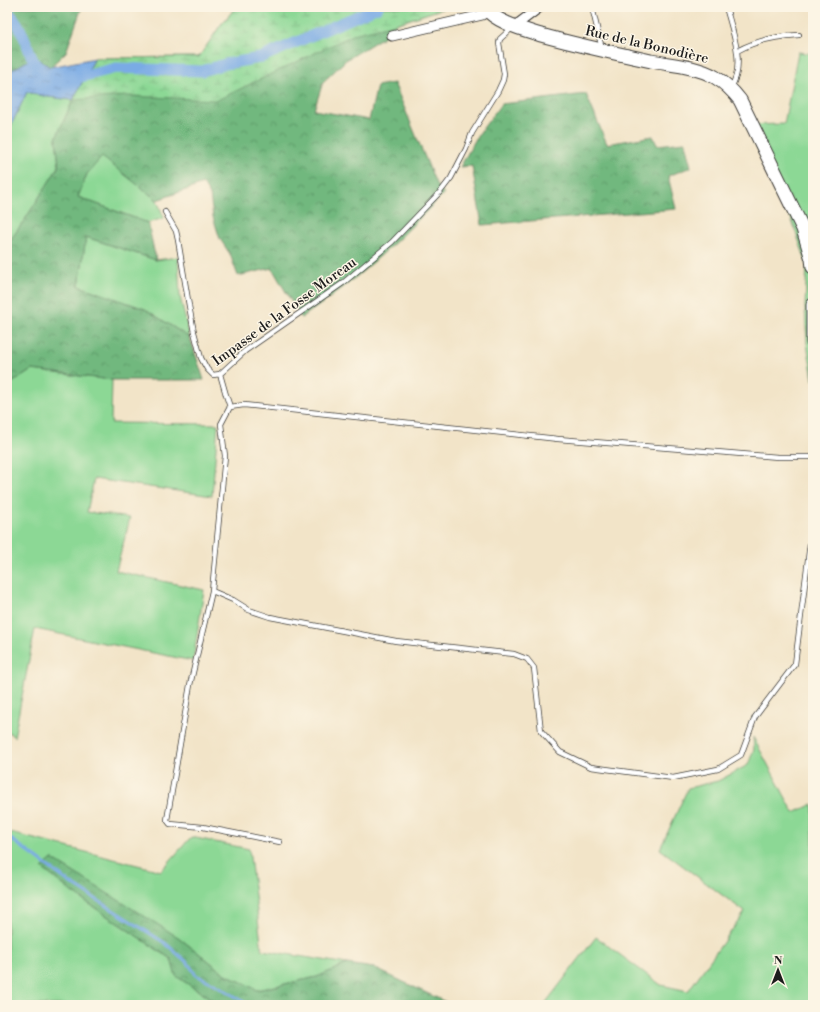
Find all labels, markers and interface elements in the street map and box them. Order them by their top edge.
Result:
street label: Rue de la Bonodière [583,22,710,68]
street label: Impasse de la Fosse Moreau [209,254,360,370]
north arrow [758,950,798,990]
text: N [774,954,783,968]

